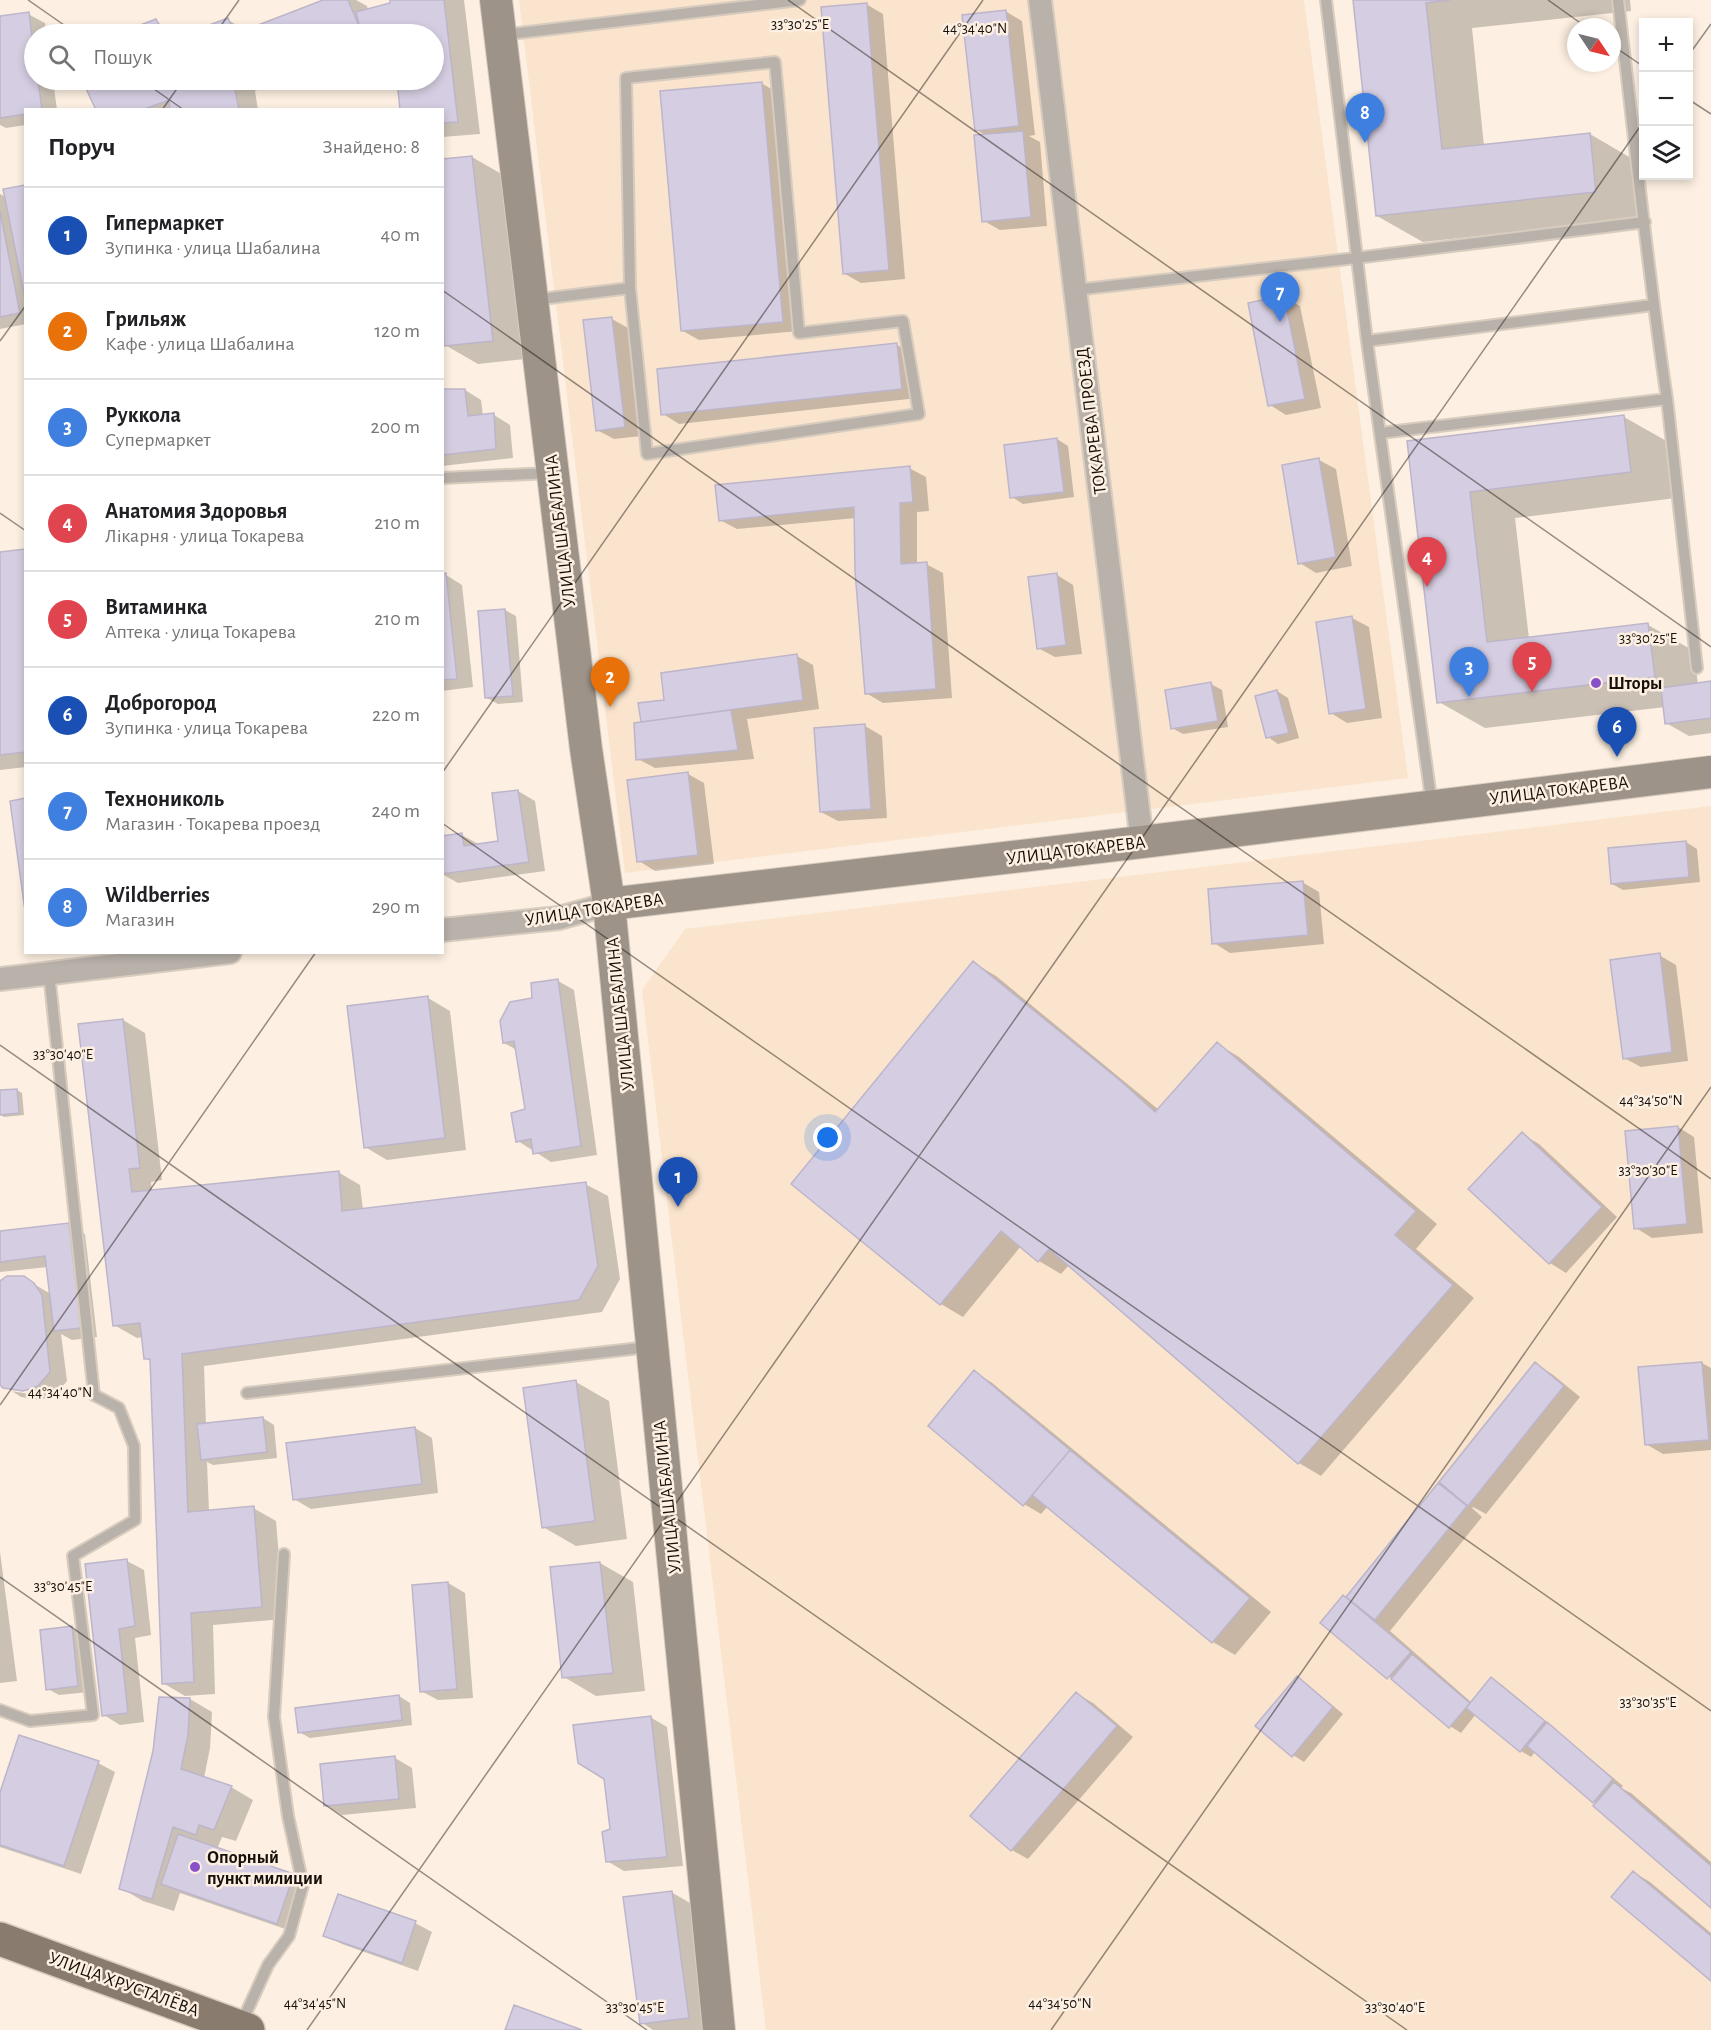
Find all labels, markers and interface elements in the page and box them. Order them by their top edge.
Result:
text: 33°30'25"E [771,17,829,32]
north arrow [1567,18,1621,72]
map controls [1639,18,1693,180]
button: + [1639,18,1693,72]
text: 44°34'40"N [943,21,1007,36]
search box [24,24,444,90]
icon: search [45,41,78,74]
text: Пошук [93,46,152,68]
button: − [1639,72,1693,126]
pin: 8 [1346,94,1384,143]
button: layers [1639,126,1693,180]
text: Поруч [48,134,115,160]
text: Знайдено: 8 [323,137,420,157]
text: Гипермаркет [105,212,224,234]
text: 1 [64,225,71,245]
text: 40 m [381,225,420,245]
text: Зупинка · улица Шабалина [105,238,321,258]
pin: 7 [1260,272,1300,322]
text: Грильяж [105,308,186,330]
text: 2 [63,321,72,341]
text: 120 m [374,321,420,341]
text: Кафе · улица Шабалина [105,334,295,354]
street label: ТОКАРЕВА ПРОЕЗД [1074,346,1110,495]
text: Руккола [105,404,181,426]
text: 3 [63,417,72,437]
text: 200 m [370,417,420,437]
text: Супермаркет [105,430,211,450]
street label: УЛИЦА ШАБАЛИНА [543,453,579,608]
text: Анатомия Здоровья [105,500,287,522]
text: 4 [62,513,73,533]
text: 210 m [374,513,420,533]
text: Лікарня · улица Токарева [105,526,304,546]
pin: 4 [1408,538,1446,587]
text: Витаминка [105,596,207,618]
text: 5 [63,609,72,629]
text: 210 m [374,609,420,629]
text: Аптека · улица Токарева [105,622,296,642]
text: 33°30'25"E [1619,631,1677,646]
pin: 5 [1512,642,1552,692]
pin: 3 [1450,648,1488,697]
pin: 2 [590,658,630,707]
place label: Шторы [1608,675,1662,693]
marker: Шторы [1589,676,1603,690]
text: Доброгород [105,692,217,714]
text: 6 [63,705,72,725]
text: 220 m [372,705,420,725]
pin: 6 [1598,708,1636,757]
text: Зупинка · улица Токарева [105,718,308,738]
street label: УЛИЦА ТОКАРЕВА [1489,773,1630,808]
text: Технониколь [105,788,224,810]
text: 7 [63,801,72,821]
text: 240 m [371,801,420,821]
text: Магазин · Токарева проезд [105,814,320,834]
street label: УЛИЦА ТОКАРЕВА [1006,833,1147,868]
text: Wildberries [105,884,210,906]
street label: УЛИЦА ТОКАРЕВА [524,890,665,930]
text: 8 [63,897,72,917]
text: 290 m [372,897,420,917]
text: Магазин [105,910,175,930]
street label: УЛИЦА ШАБАЛИНА [604,936,638,1091]
text: 33°30'40"E [33,1047,93,1062]
text: 44°34'50"N [1619,1093,1683,1108]
your location [813,1123,842,1152]
pin: 1 [658,1158,698,1207]
text: 33°30'30"E [1619,1163,1677,1178]
text: 44°34'40"N [28,1385,92,1400]
street label: УЛИЦА ШАБАЛИНА [651,1419,685,1574]
text: 33°30'45"E [34,1579,92,1594]
text: 33°30'35"E [1619,1695,1677,1710]
place label: Опорный пункт милиции [207,1849,323,1888]
marker: Опорный пункт милиции [188,1860,202,1874]
street label: УЛИЦА ХРУСТАЛЁВА [46,1948,202,2021]
text: 44°34'45"N [284,1996,346,2011]
text: 44°34'50"N [1028,1996,1092,2011]
text: 33°30'45"E [606,2000,664,2015]
text: 33°30'40"E [1365,2000,1425,2015]

